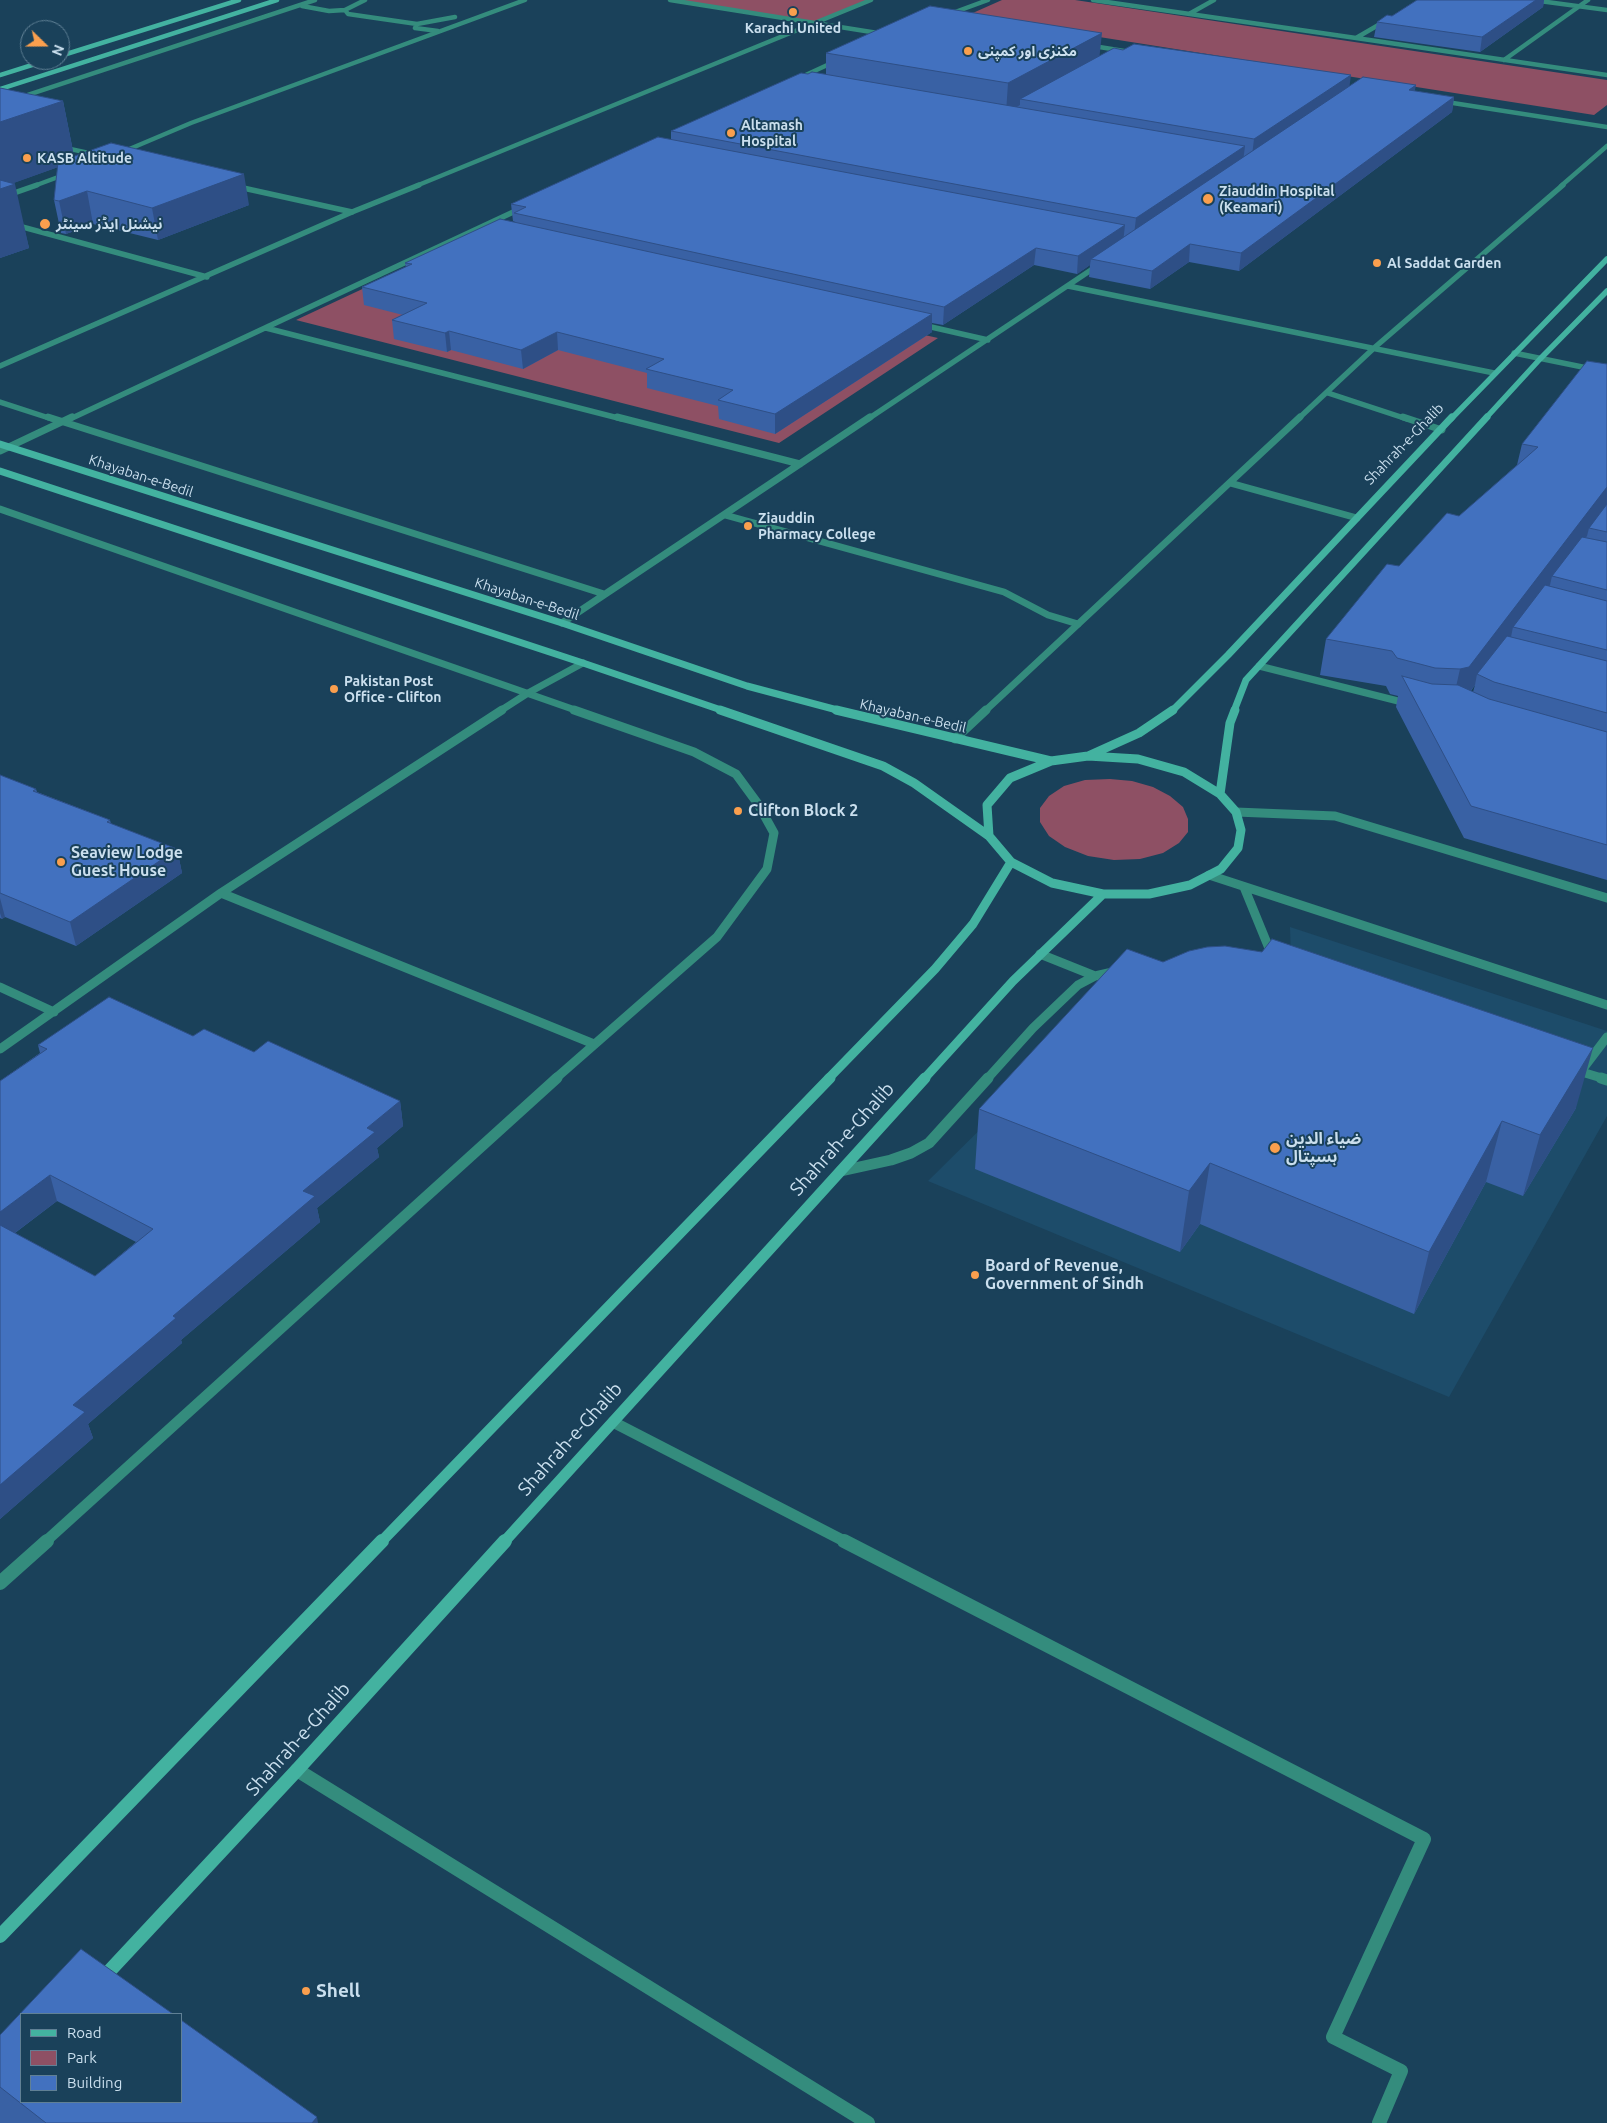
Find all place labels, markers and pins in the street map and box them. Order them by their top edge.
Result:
marker: Karachi United [787,6,799,18]
place label: Karachi United [745,20,841,36]
place label: مکنزی اور کمپنی [978,43,1077,59]
marker: مکنزی اور کمپنی [962,45,974,57]
place label: Altamash Hospital [741,117,803,150]
marker: Altamash Hospital [725,127,737,139]
place label: KASB Altitude [37,150,132,166]
marker: KASB Altitude [21,152,33,164]
place label: Ziauddin Hospital (Keamari) [1219,183,1335,216]
marker: Ziauddin Hospital (Keamari) [1201,192,1215,206]
place label: نیشنل ایڈز سینٹر [56,216,163,232]
marker: نیشنل ایڈز سینٹر [38,217,52,231]
place label: Al Saddat Garden [1387,255,1501,271]
marker: Al Saddat Garden [1371,257,1383,269]
place label: Ziauddin Pharmacy College [758,510,876,542]
marker: Ziauddin Pharmacy College [742,520,754,532]
place label: Pakistan Post Office - Clifton [344,673,442,706]
marker: Pakistan Post Office - Clifton [328,683,340,695]
place label: Clifton Block 2 [748,801,858,821]
marker: Clifton Block 2 [732,805,744,817]
place label: Seaview Lodge Guest House [71,843,183,881]
marker: Seaview Lodge Guest House [55,856,67,868]
place label: ضیاء الدین ہسپتال [1286,1129,1361,1167]
marker: ضیاء الدین ہسپتال [1268,1141,1282,1155]
place label: Board of Revenue, Government of Sindh [985,1256,1144,1294]
marker: Board of Revenue, Government of Sindh [969,1269,981,1281]
place label: Shell [316,1980,360,2002]
marker: Shell [300,1985,312,1997]

